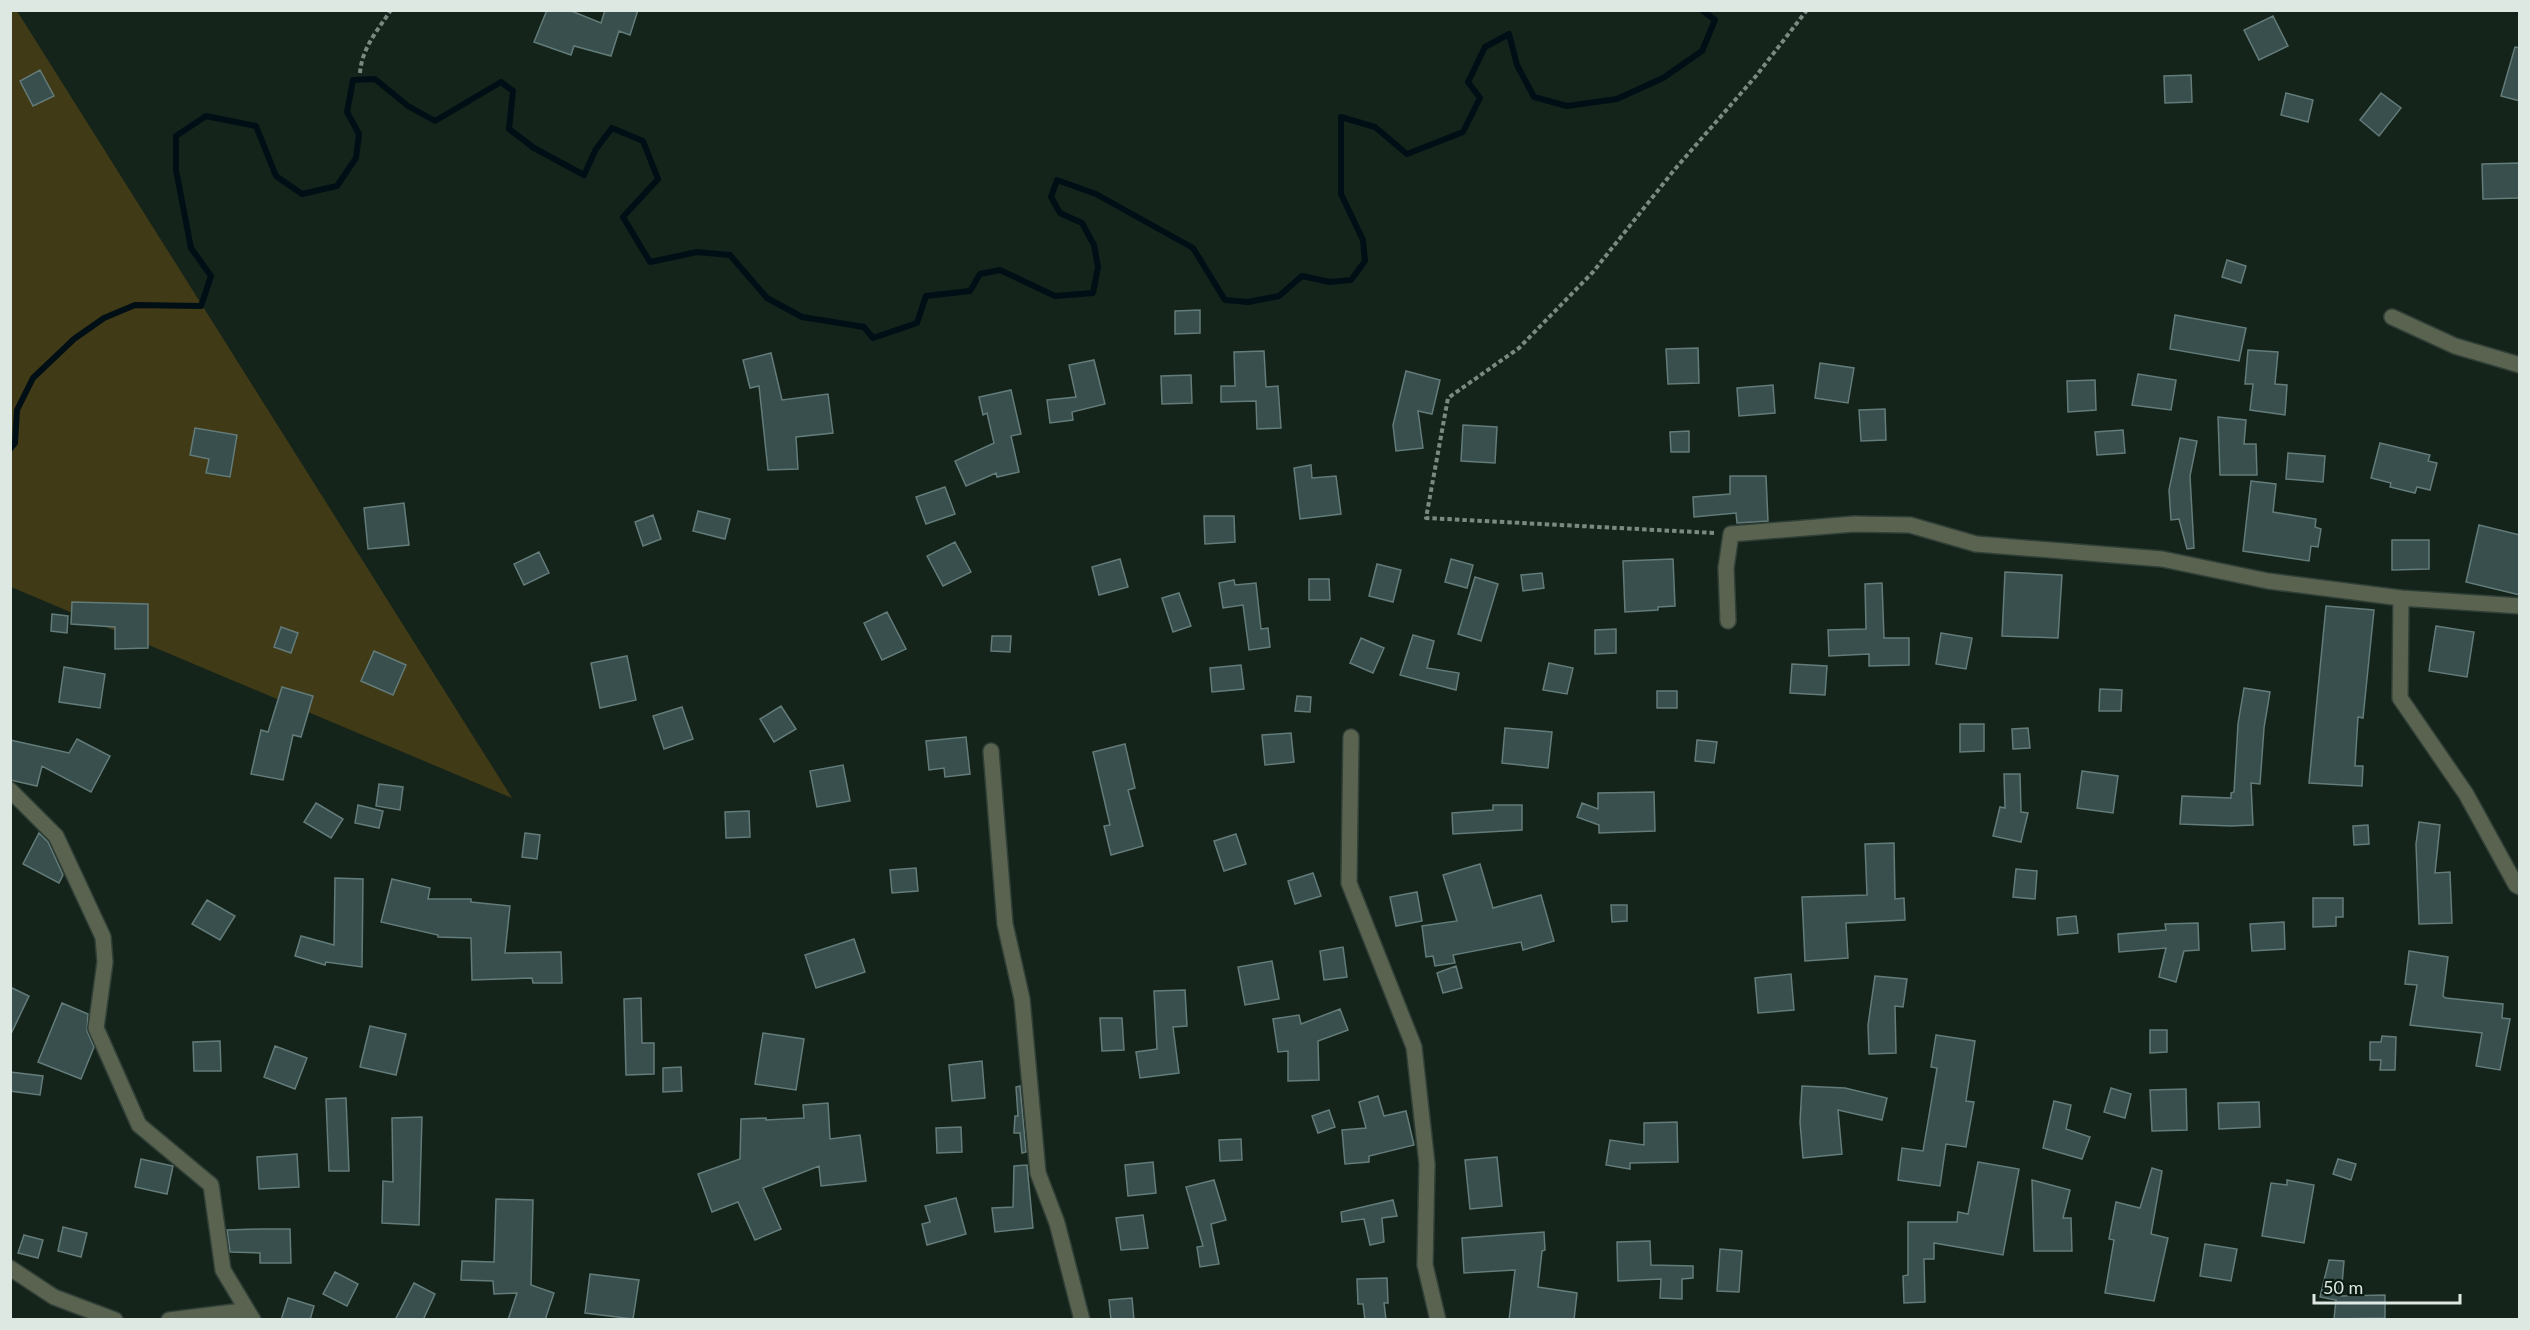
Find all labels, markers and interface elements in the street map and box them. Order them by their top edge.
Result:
scale bar [2314,1267,2460,1305]
text: 50 m [2323,1276,2363,1298]

